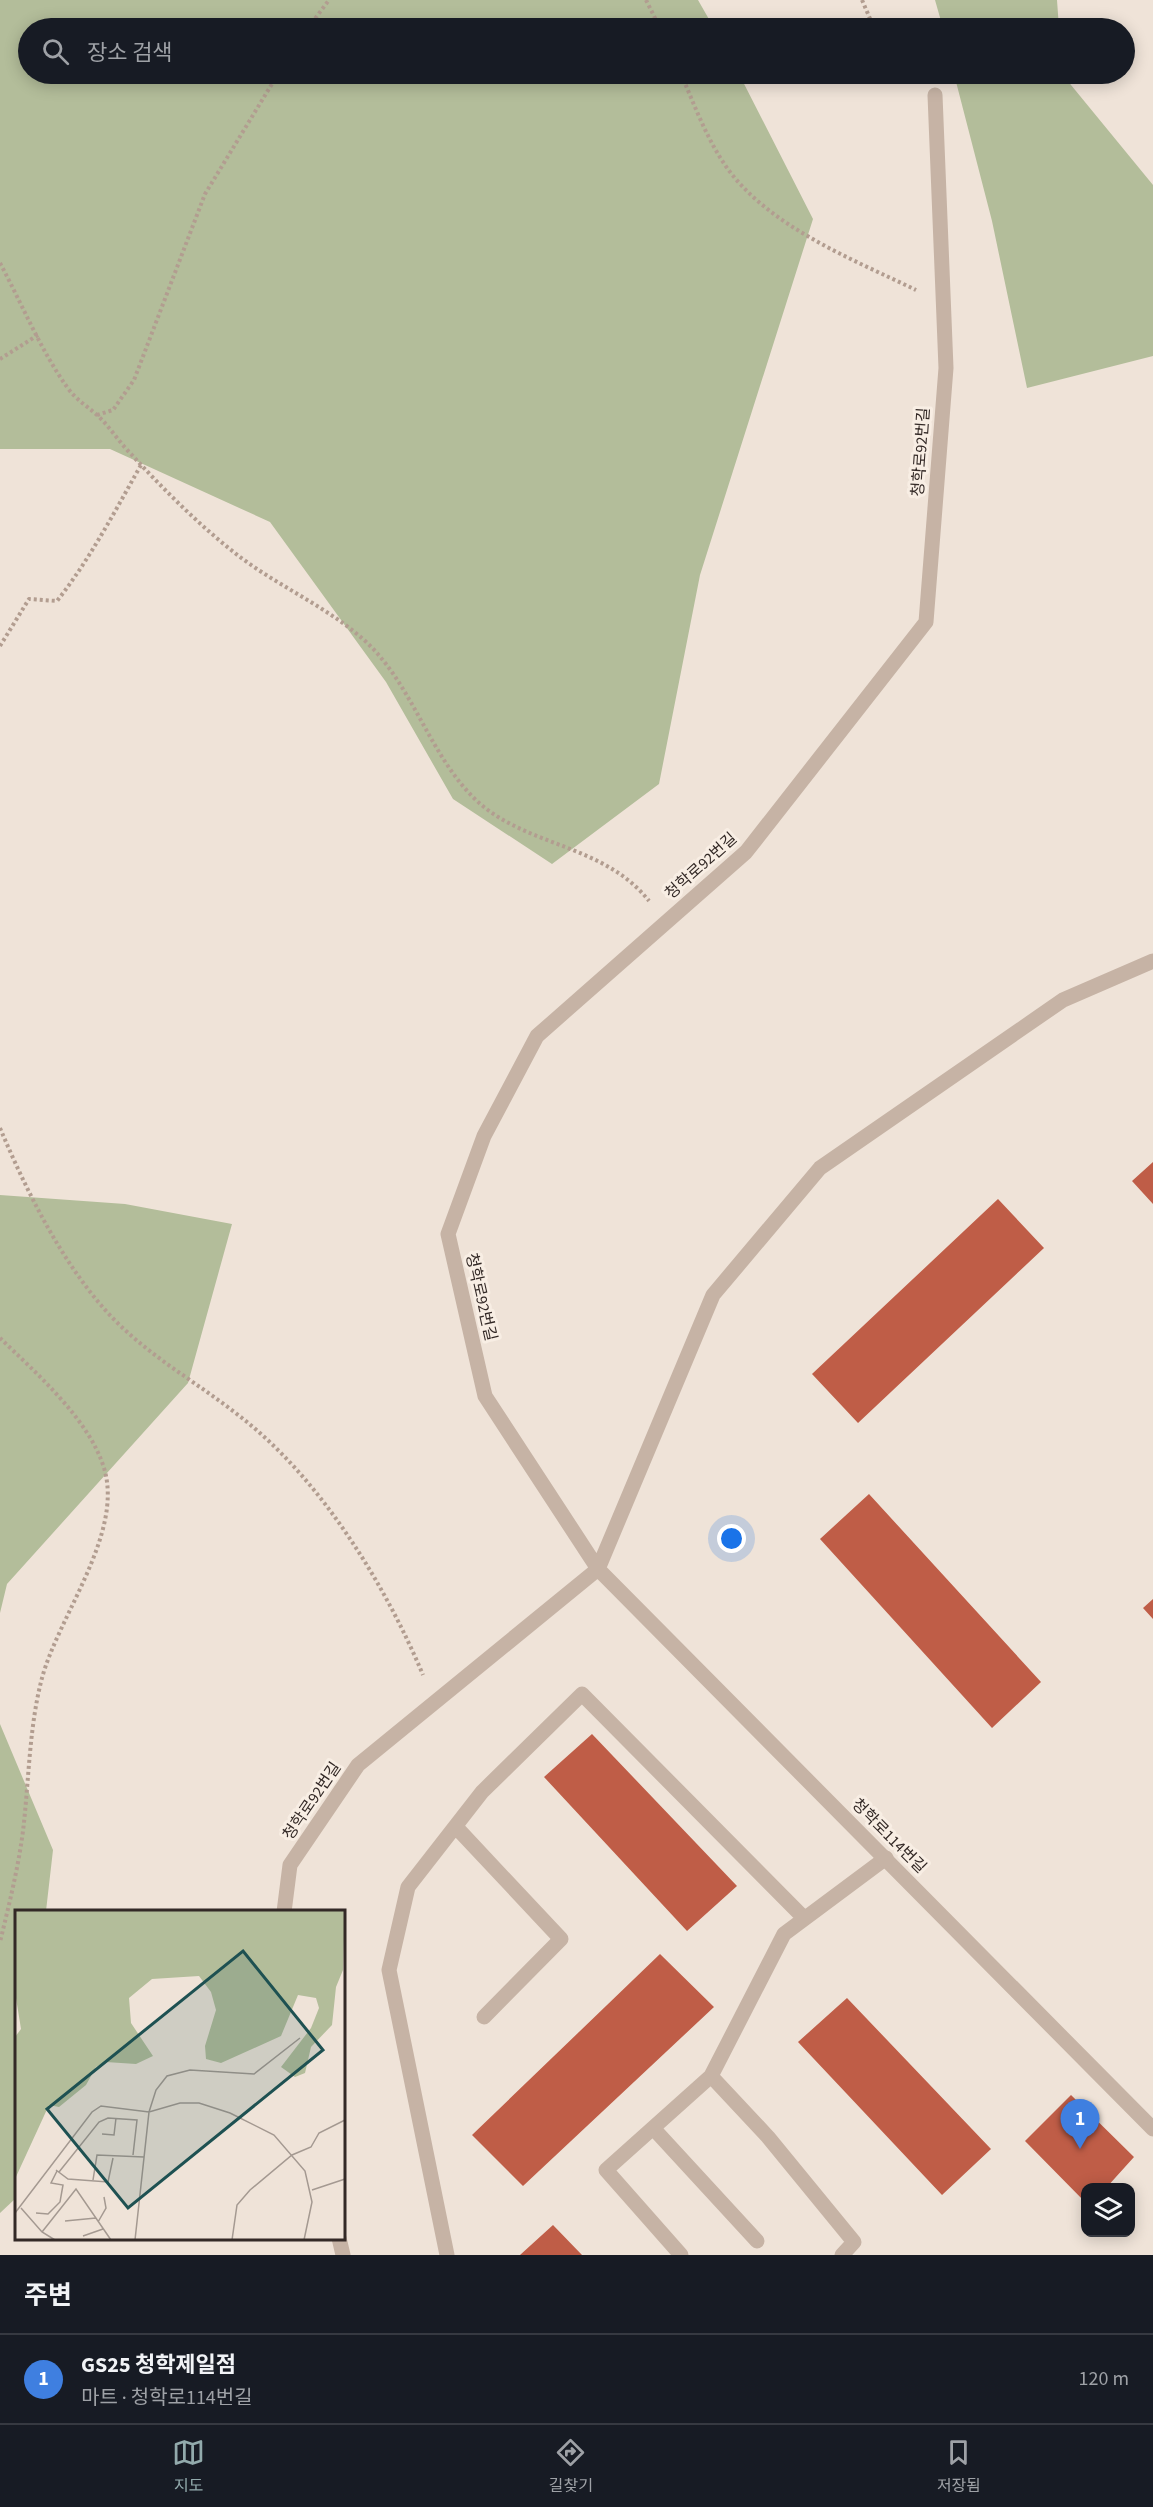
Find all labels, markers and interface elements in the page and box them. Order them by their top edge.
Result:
search box [18,18,1135,84]
icon: search [39,35,72,68]
text: 장소 검색 [87,37,172,69]
street label: 청학로92번길 [907,407,935,497]
street label: 청학로92번길 [660,828,742,904]
street label: 청학로92번길 [460,1251,502,1343]
your location [717,1524,746,1553]
street label: 청학로92번길 [278,1758,346,1844]
street label: 청학로114번길 [847,1794,931,1878]
inset map [15,1910,345,2240]
pin: 1 [1060,2100,1100,2149]
map controls [1081,2183,1135,2237]
button: layers [1081,2183,1135,2237]
text: 주변 [24,2277,72,2314]
text: GS25 청학제일점 [81,2349,236,2381]
text: 1 [38,2365,49,2393]
text: 120 m [1079,2365,1129,2393]
text: 마트 · 청학로114번길 [81,2384,253,2412]
tab: 지도 [172,2436,205,2497]
tab: 길찾기 [549,2436,593,2497]
tab: 저장됨 [937,2436,981,2497]

